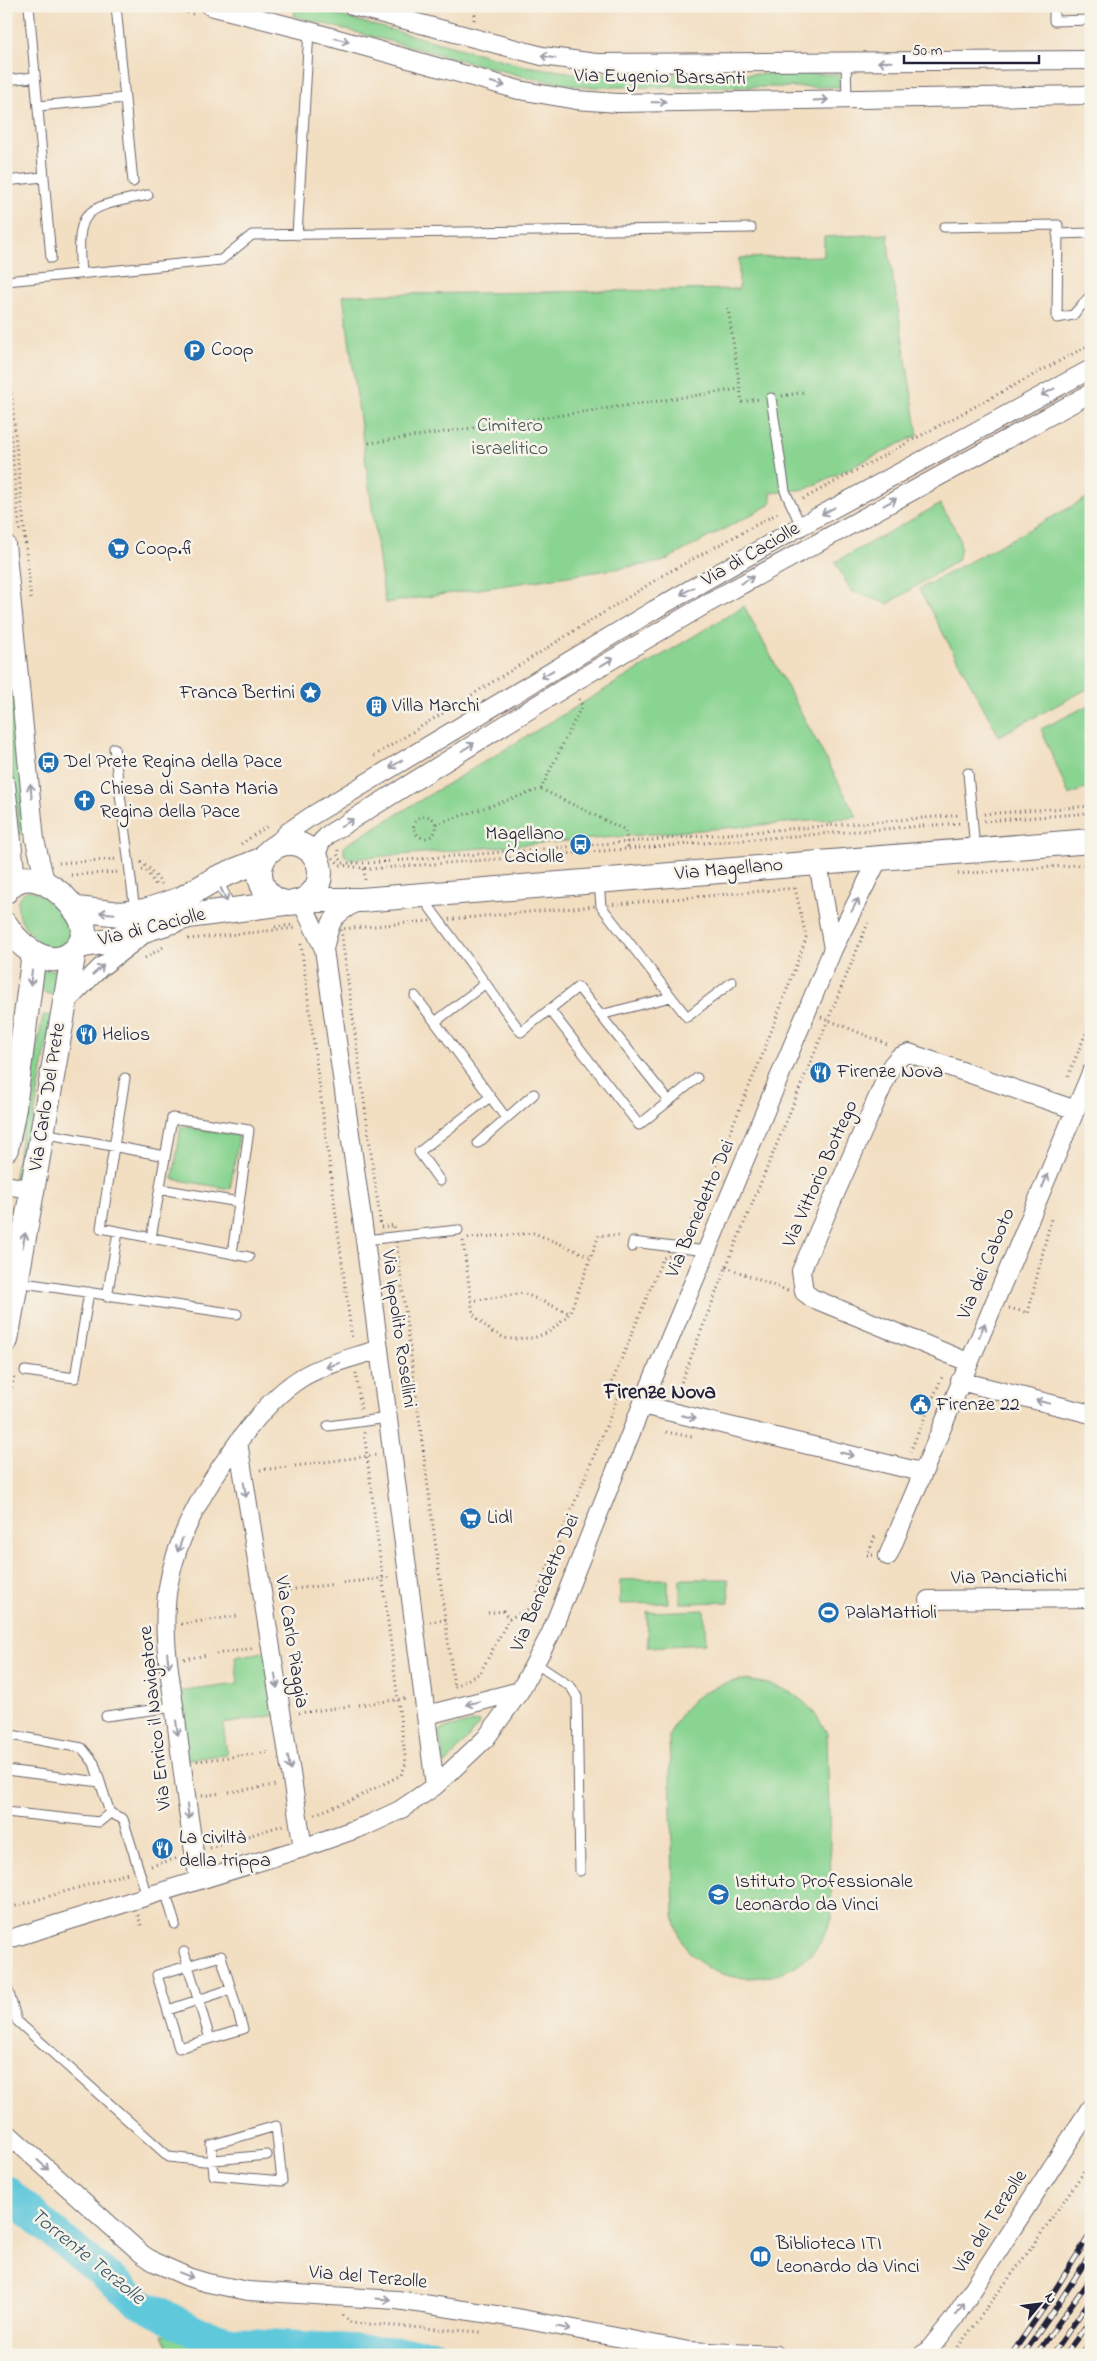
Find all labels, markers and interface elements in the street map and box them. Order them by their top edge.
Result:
scale bar [904,32,1040,64]
one-way arrow [333,36,349,46]
text: 50 m [912,40,943,62]
one-way arrow [540,52,556,61]
one-way arrow [877,57,893,67]
street label: Via Eugenio Barsanti [573,62,746,95]
one-way arrow [490,80,506,90]
one-way arrow [813,95,829,104]
one-way arrow [651,98,667,107]
place label: Coop [211,336,254,365]
parking icon: Coop [183,338,207,362]
one-way arrow [1041,388,1056,397]
park label: Cimitero israelitico [472,412,548,464]
one-way arrow [882,497,897,507]
one-way arrow [822,507,836,517]
street label: Via di Caciolle [696,515,806,595]
place label: Coop.fi [135,535,195,564]
supermarket icon: Coop.fi [107,537,131,561]
one-way arrow [740,575,754,585]
one-way arrow [679,586,694,596]
one-way arrow [599,657,613,667]
one-way arrow [540,669,554,679]
place label: Franca Bertini [179,679,295,708]
place icon: Franca Bertini [299,681,323,705]
place label: Villa Marchi [391,692,480,721]
building icon: Villa Marchi [364,694,388,718]
one-way arrow [461,742,475,752]
place label: Del Prete Regina della Pace [63,748,282,778]
bus stop icon: Del Prete Regina della Pace [36,750,60,774]
one-way arrow [389,760,403,770]
place label: Chiesa di Santa Maria Regina della Pace [100,775,278,828]
one-way arrow [26,783,36,799]
church icon: Chiesa di Santa Maria Regina della Pace [72,789,96,813]
one-way arrow [340,817,354,827]
place label: Magellano Caciolle [485,820,564,872]
bus stop icon: Magellano Caciolle [568,833,592,857]
street label: Via Magellano [673,851,784,890]
one-way arrow [220,887,230,902]
one-way arrow [850,898,860,913]
street label: Via di Caciolle [94,901,209,956]
one-way arrow [99,908,115,918]
one-way arrow [91,964,104,975]
one-way arrow [26,970,36,986]
street label: Via Carlo Del Prete [22,1021,74,1174]
place label: Helios [102,1021,150,1050]
restaurant icon: Helios [74,1023,98,1047]
place label: Firenze Nova [836,1058,943,1087]
restaurant icon: Firenze Nova [809,1060,833,1084]
street label: Via Vittorio Bottego [775,1096,867,1254]
street label: Via Benedetto Dei [658,1136,743,1283]
one-way arrow [1041,1174,1051,1189]
street label: Via dei Caboto [950,1204,1023,1325]
one-way arrow [19,1232,29,1248]
street label: Via Ippolito Rosellini [372,1247,423,1410]
one-way arrow [977,1323,987,1338]
one-way arrow [325,1360,341,1370]
district label: Firenze Nova [603,1378,716,1408]
place label: Firenze 22 [935,1391,1020,1420]
public building icon: Firenze 22 [908,1393,932,1417]
one-way arrow [1036,1397,1052,1406]
one-way arrow [680,1413,696,1422]
one-way arrow [838,1450,854,1459]
one-way arrow [241,1482,251,1498]
place label: Lidl [487,1504,513,1533]
supermarket icon: Lidl [459,1506,483,1530]
street label: Via Benedetto Dei [503,1510,588,1657]
one-way arrow [175,1537,184,1552]
street label: Via Panciatichi [950,1562,1067,1594]
street label: Via Carlo Piaggia [265,1573,316,1710]
place label: PalaMattioli [845,1599,937,1628]
sports icon: PalaMattioli [817,1601,841,1625]
street label: Via Enrico il Navigatore [132,1624,181,1813]
one-way arrow [163,1651,173,1667]
one-way arrow [271,1672,281,1688]
one-way arrow [466,1699,482,1708]
one-way arrow [172,1720,182,1736]
one-way arrow [284,1755,294,1771]
one-way arrow [183,1803,193,1819]
place label: La civiltà della trippa [179,1824,271,1876]
restaurant icon: La civiltà della trippa [151,1837,175,1861]
place label: Istituto Professionale Leonardo da Vinci [735,1868,913,1920]
school or university icon: Istituto Professionale Leonardo da Vinci [707,1882,731,1906]
one-way arrow [36,2159,49,2171]
street label: Via del Terzolle [946,2164,1036,2281]
water label: Torrente Terzolle [23,2201,152,2314]
place label: Biblioteca ITI Leonardo da Vinci [775,2230,920,2282]
library icon: Biblioteca ITI Leonardo da Vinci [748,2244,772,2268]
street label: Via del Terzolle [307,2258,428,2298]
one-way arrow [178,2271,193,2281]
north arrow [1014,2278,1064,2328]
text: N [1039,2289,1062,2308]
one-way arrow [375,2294,391,2304]
one-way arrow [955,2303,965,2317]
one-way arrow [556,2323,572,2333]

